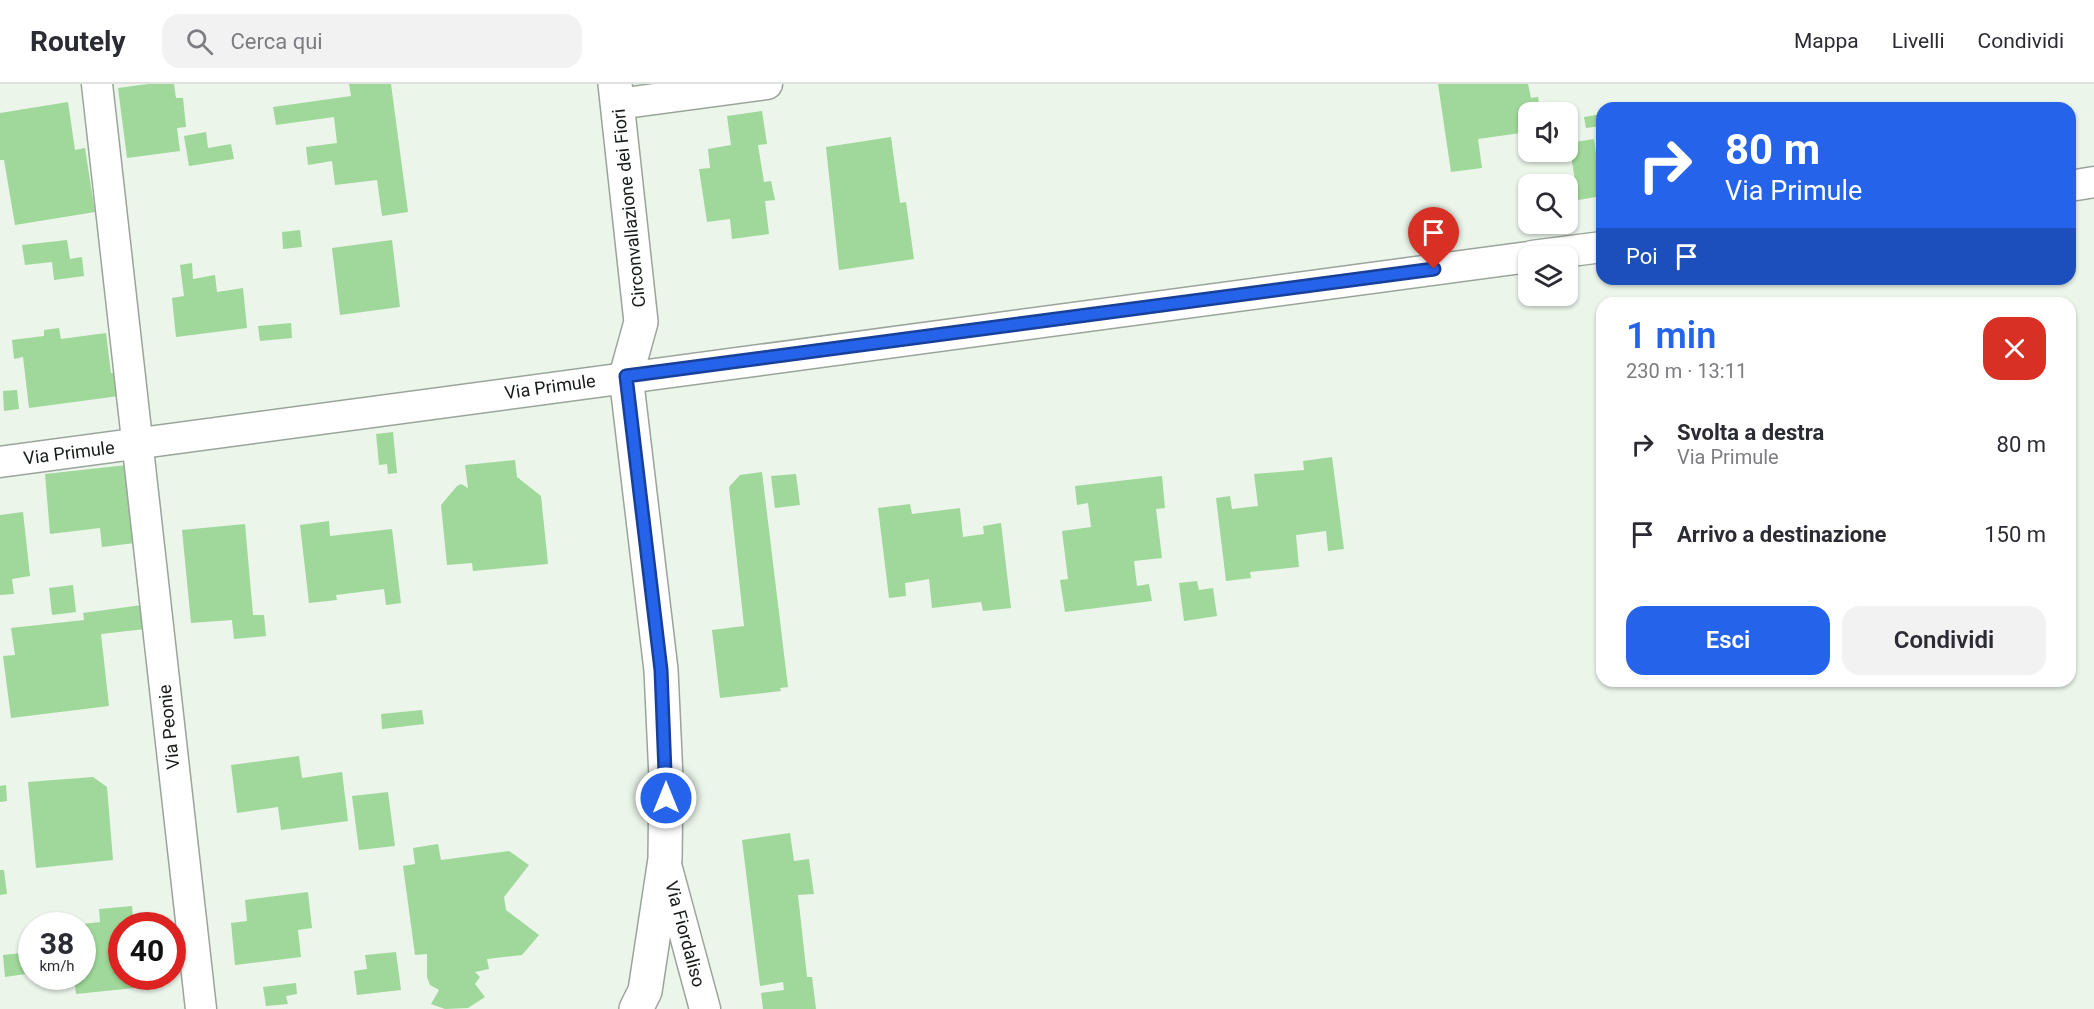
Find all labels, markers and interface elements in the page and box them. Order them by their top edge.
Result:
search box [162,14,582,68]
text: Routely [30,25,126,58]
icon: search [183,25,216,58]
text: Cerca qui [231,29,323,54]
text: Mappa [1794,29,1859,53]
text: Livelli [1892,29,1945,53]
text: Condividi [1978,29,2064,53]
map controls [1518,102,1578,306]
button: sound [1518,102,1578,162]
street label: Circonvallazione dei Fiori [608,108,649,308]
text: 80 m [1725,125,1820,174]
icon: right [1626,126,1704,204]
button: search [1518,174,1578,234]
text: Via Primule [1725,175,1862,207]
pin [1408,207,1459,269]
icon: arrive [1417,216,1450,249]
icon: arrive [1670,240,1703,273]
text: Poi [1626,244,1658,269]
button: layers [1518,246,1578,306]
text: 1 min [1626,315,1716,357]
button: close [1983,317,2046,380]
text: 230 m · 13:11 [1626,359,1747,383]
street label: Via Primule [503,370,597,403]
text: Svolta a destra [1677,420,1824,445]
icon: right [1626,428,1659,461]
text: 80 m [1997,432,2046,457]
street label: Via Primule [22,437,116,469]
text: Via Primule [1677,445,1779,469]
icon: arrive [1626,518,1659,551]
text: Arrivo a destinazione [1677,522,1886,547]
text: 150 m [1984,522,2046,547]
button: Esci [1626,606,1830,675]
button: Condividi [1842,606,2046,675]
street label: Via Peonie [154,684,183,770]
position arrow [634,766,698,830]
street label: Via Fiordaliso [661,879,710,989]
speed limit sign: 40 [108,912,186,990]
text: 38 [40,926,74,961]
text: km/h [39,957,75,975]

